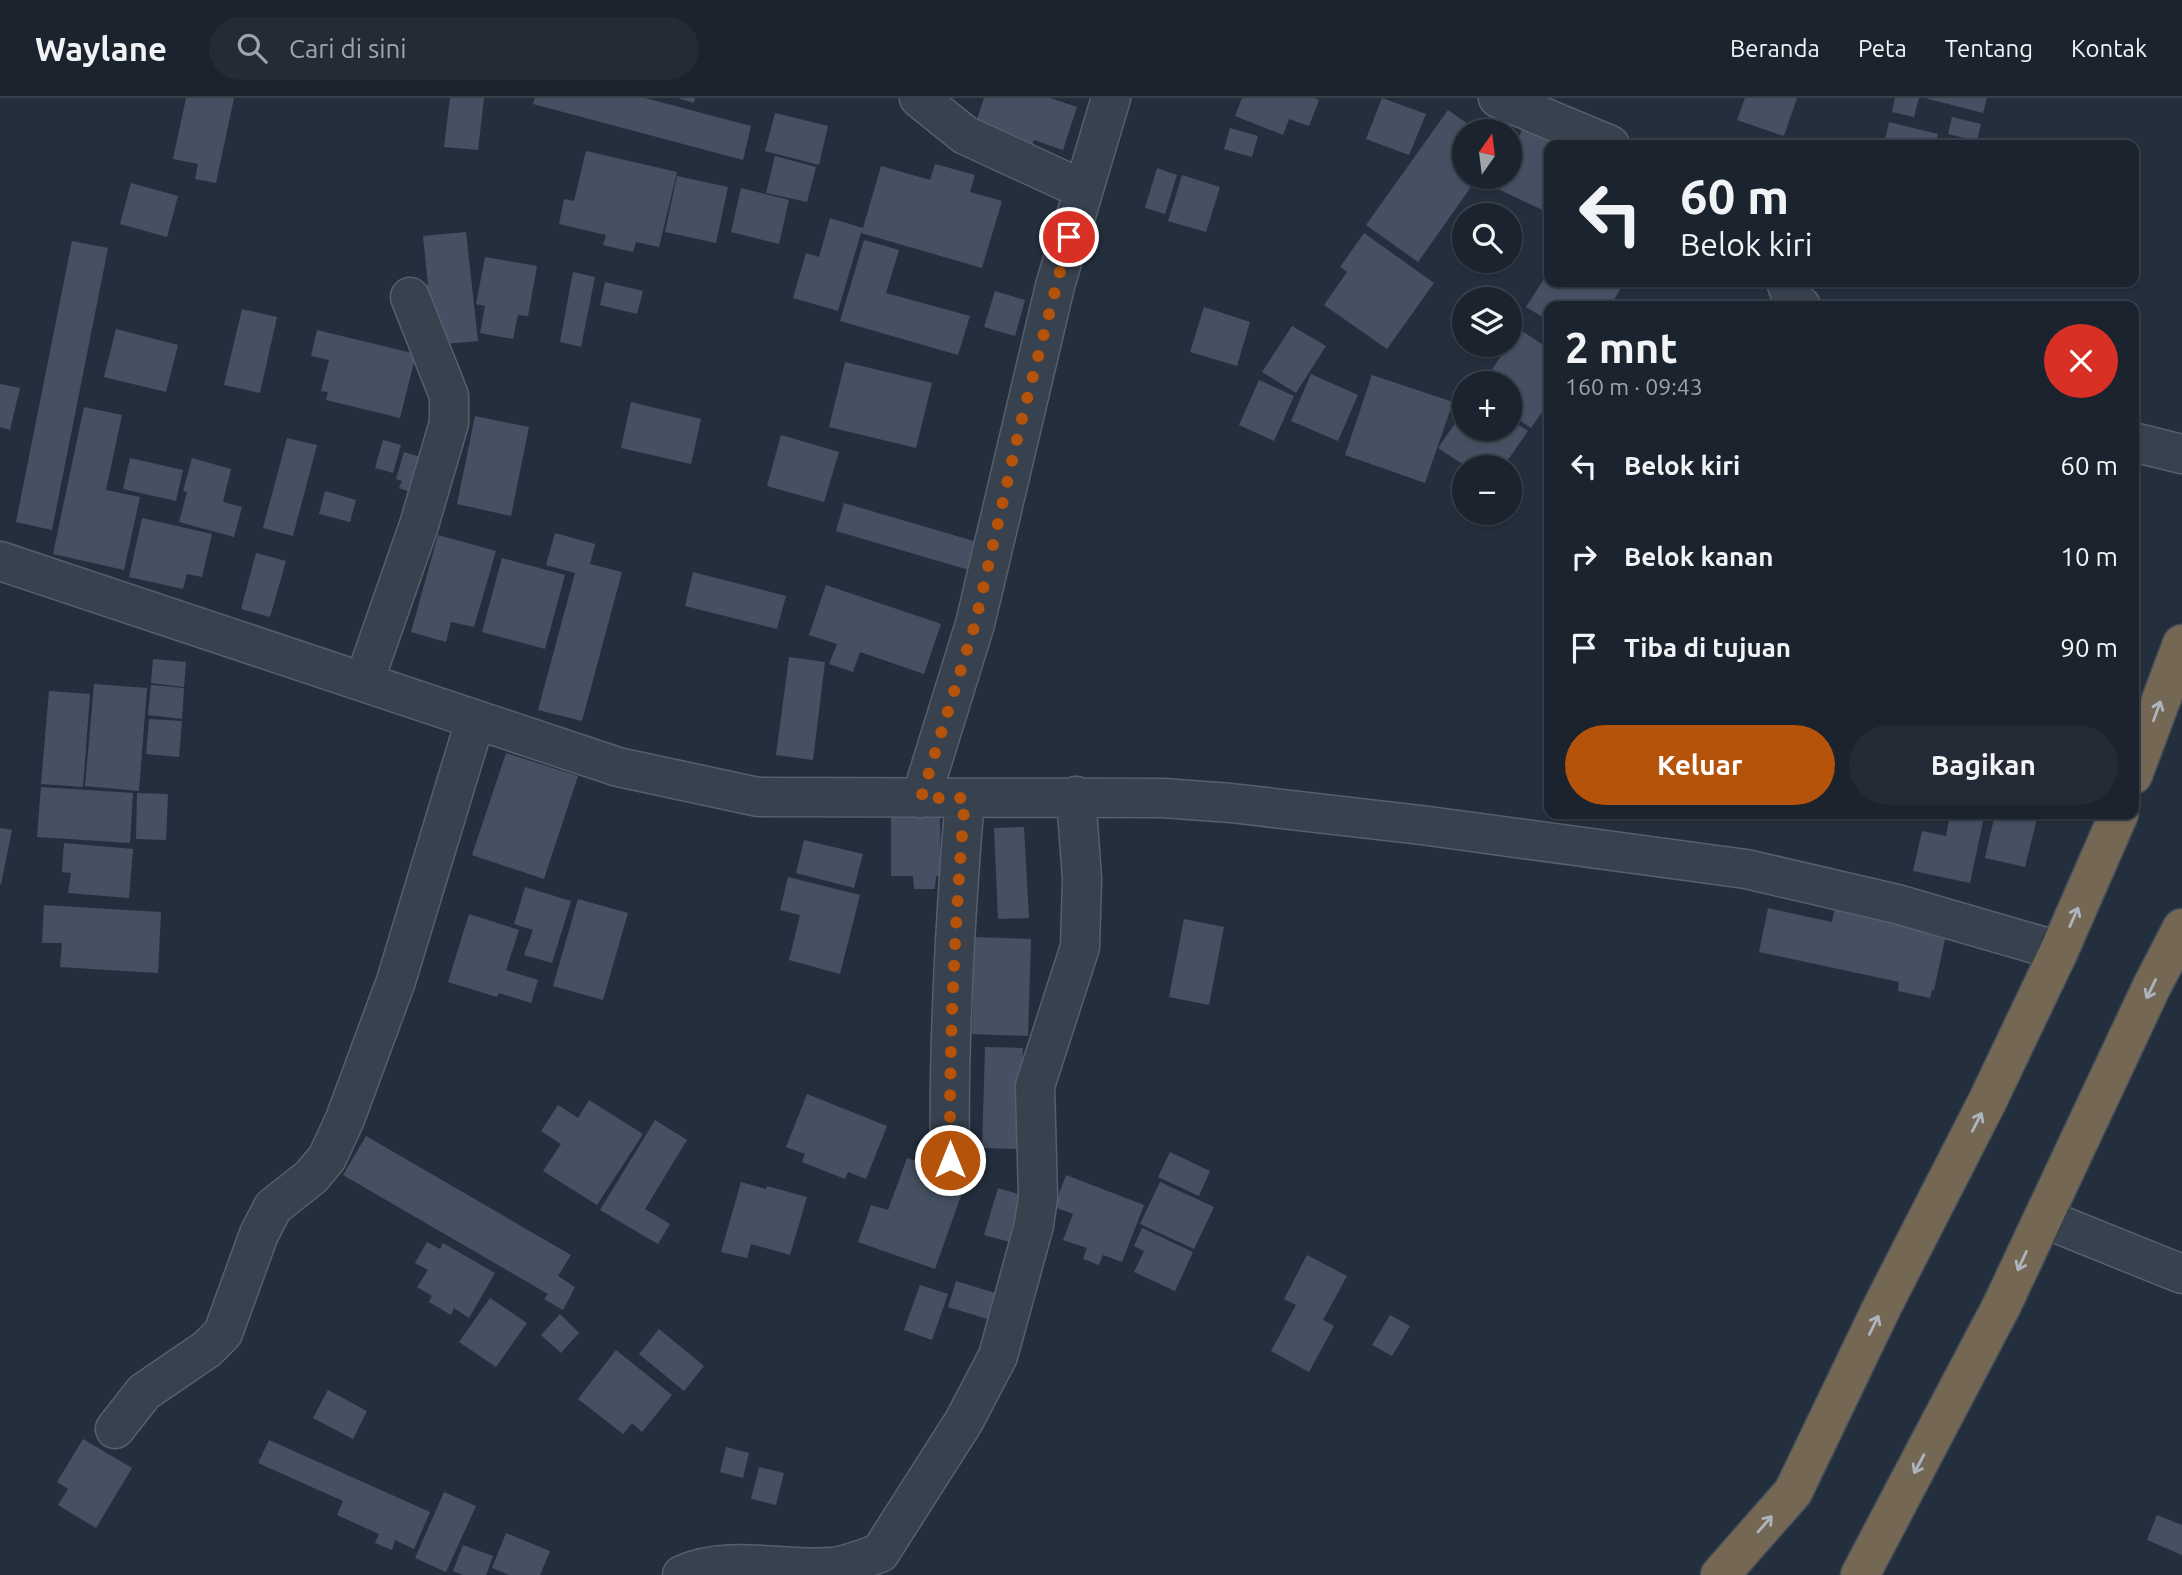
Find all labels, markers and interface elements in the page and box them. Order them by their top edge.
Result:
search box [209,17,699,80]
icon: search [233,29,271,67]
text: Waylane [35,30,167,67]
text: Cari di sini [289,34,407,63]
text: Beranda [1730,35,1820,62]
text: Peta [1858,35,1907,62]
text: Tentang [1945,35,2033,62]
text: Kontak [2071,35,2147,62]
north arrow [1452,119,1522,189]
map controls [1452,119,1522,525]
icon: left [1565,168,1656,259]
text: 60 m [1680,168,1789,223]
button: search [1452,203,1522,273]
pin [1039,207,1099,267]
icon: arrive [1050,218,1088,256]
text: Belok kiri [1680,226,1812,262]
button: layers [1452,287,1522,357]
text: 2 mnt [1565,324,1678,371]
button: close [2044,324,2118,398]
button: + [1452,371,1522,441]
text: 160 m · 09:43 [1565,374,1703,399]
icon: left [1565,447,1603,485]
text: Belok kiri [1624,451,1740,480]
text: 60 m [2060,451,2118,480]
button: − [1452,455,1522,525]
icon: right [1565,538,1603,576]
text: Belok kanan [1624,542,1774,571]
text: 10 m [2060,542,2118,571]
icon: arrive [1565,629,1603,667]
text: Tiba di tujuan [1624,633,1791,662]
text: 90 m [2060,633,2118,662]
one-way arrow [2152,700,2164,722]
button: Keluar [1565,725,1835,805]
button: Bagikan [1849,725,2118,805]
one-way arrow [2068,907,2081,928]
one-way arrow [2143,978,2157,999]
one-way arrow [1970,1112,1984,1133]
position arrow [913,1123,987,1197]
one-way arrow [2015,1250,2029,1271]
one-way arrow [1867,1315,1881,1336]
one-way arrow [1911,1453,1925,1473]
one-way arrow [1757,1515,1773,1533]

